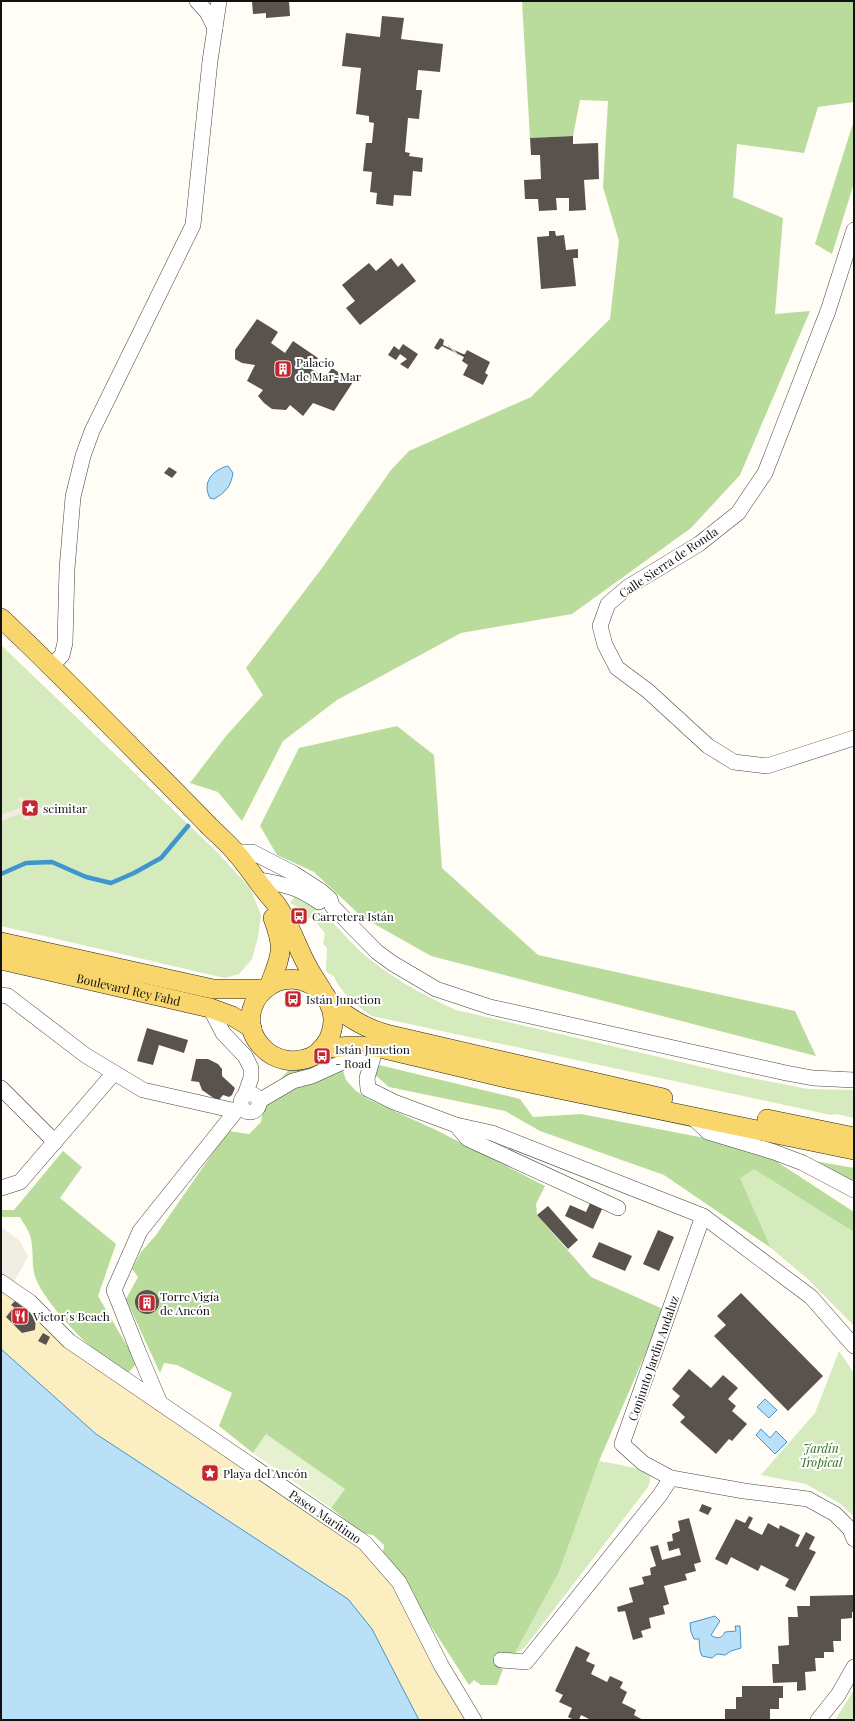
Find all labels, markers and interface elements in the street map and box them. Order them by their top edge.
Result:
place label: Palacio de Mar-Mar [296,354,362,384]
building icon: Palacio de Mar-Mar [273,359,293,379]
street label: Calle Sierra de Ronda [615,523,721,601]
place icon: scimitar [20,798,40,818]
place label: scimitar [43,800,88,816]
bus stop icon: Carretera Istán [289,906,309,926]
place label: Carretera Istán [312,908,394,924]
street label: Boulevard Rey Fahd [75,970,182,1009]
bus stop icon: Istán Junction [283,989,303,1009]
place label: Istán Junction [306,991,381,1007]
place label: Istán Junction - Road [335,1041,410,1071]
bus stop icon: Istán Junction - Road [312,1046,332,1066]
place label: Torre Vigía de Ancón [160,1288,219,1318]
building icon: Torre Vigía de Ancón [137,1293,157,1313]
street label: Conjunto Jardin Andaluz [624,1293,682,1423]
restaurant icon: Victor´s Beach [10,1306,30,1326]
place label: Victor´s Beach [32,1308,110,1324]
park label: Jardín Tropical [800,1440,843,1470]
place icon: Playa del Ancón [200,1463,220,1483]
place label: Playa del Ancón [223,1465,307,1481]
street label: Paseo Marítimo [286,1486,365,1547]

